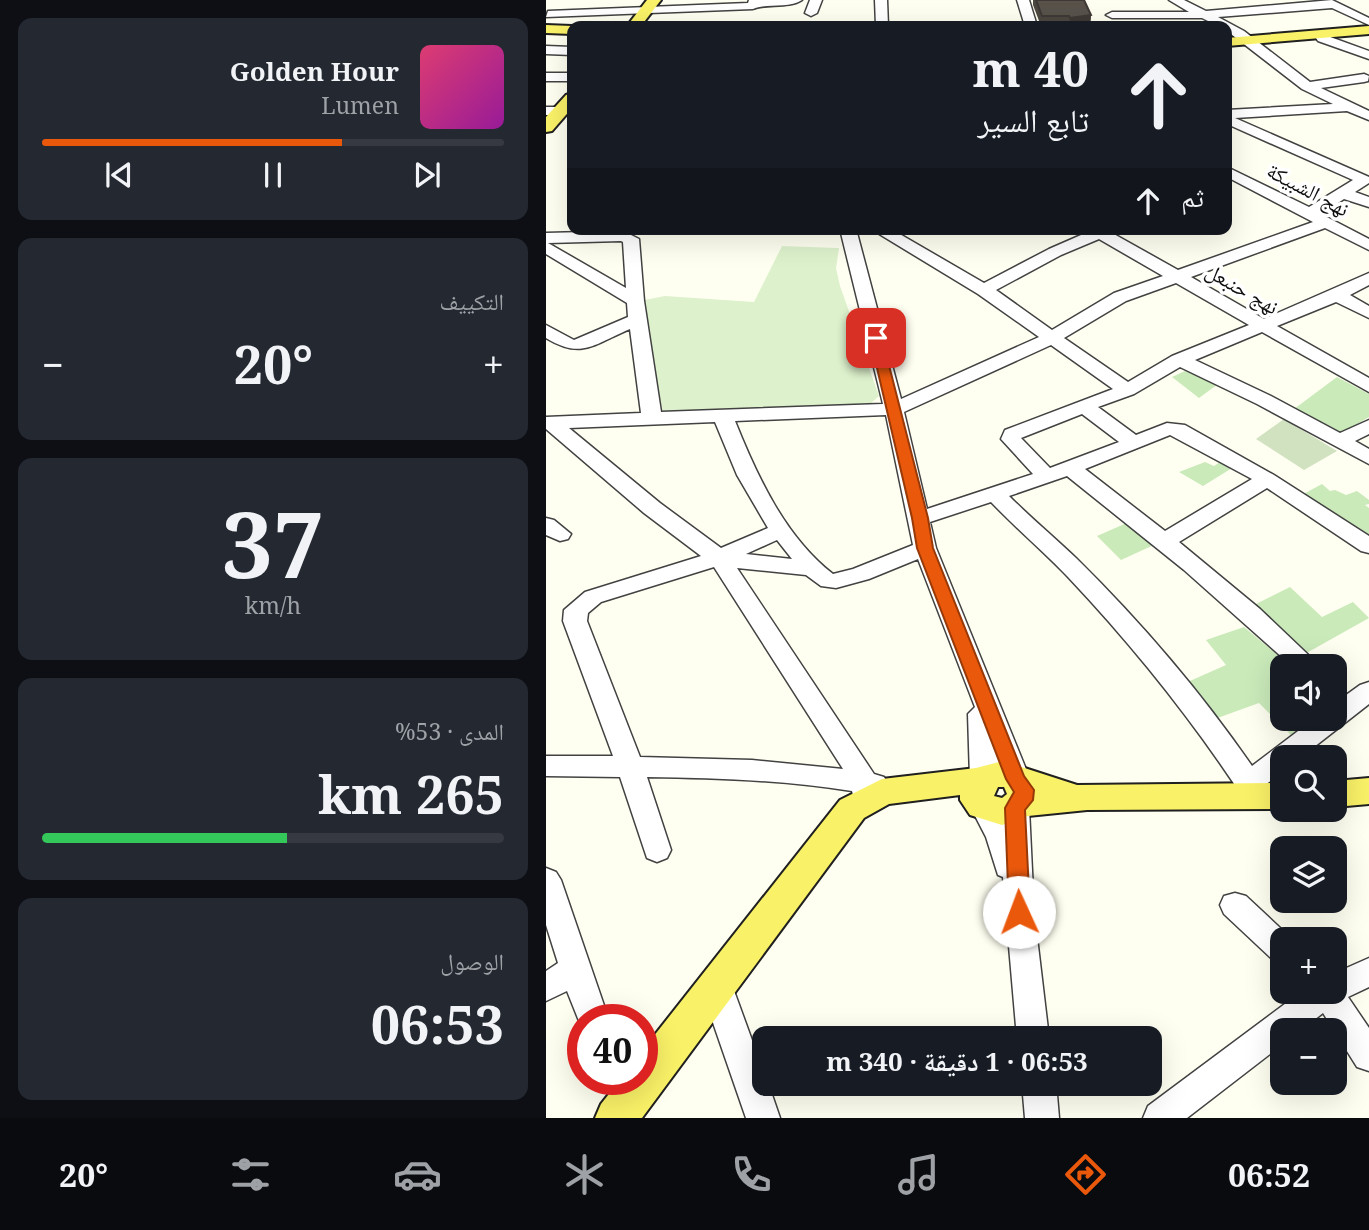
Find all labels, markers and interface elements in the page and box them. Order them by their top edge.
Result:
text: 40 m [973,35,1089,101]
icon: ahead [1113,49,1204,140]
text: Golden Hour [230,53,399,89]
text: Lumen [321,89,399,121]
text: تابع السير [977,98,1089,141]
icon: previous [100,156,138,194]
icon: pause [254,156,292,194]
icon: next [408,156,446,194]
street label: نهج الشبيكة [1262,156,1355,222]
text: ثم [1181,179,1204,215]
icon: ahead [1129,182,1167,220]
street label: نهج حنبعل [1201,256,1284,320]
text: التكييف [439,285,504,317]
pin [846,308,906,368]
icon: arrive [857,319,895,357]
text: 20° [234,328,313,399]
text: − [42,338,64,390]
text: + [483,338,504,390]
text: 37 [222,481,324,605]
text: km/h [245,589,301,621]
map controls [1270,654,1347,1095]
button: sound [1270,654,1347,731]
text: المدى · 53% [395,715,504,747]
button: search [1270,745,1347,822]
text: 265 km [318,758,504,829]
button: layers [1270,836,1347,913]
position arrow [982,875,1056,949]
button: + [1270,927,1347,1004]
text: الوصول [440,945,504,977]
text: 06:53 [371,988,504,1059]
speed limit sign: 40 [567,1004,658,1095]
button: − [1270,1018,1347,1095]
text: 06:53 · 1 دقيقة · 340 m [826,1043,1088,1079]
icon: filters [226,1150,275,1199]
icon: car [393,1150,442,1199]
icon: climate [560,1150,609,1199]
icon: phone [727,1150,776,1199]
icon: music [894,1150,943,1199]
icon: directions [1061,1150,1110,1199]
text: 20° [59,1153,108,1196]
text: 06:52 [1228,1153,1310,1196]

